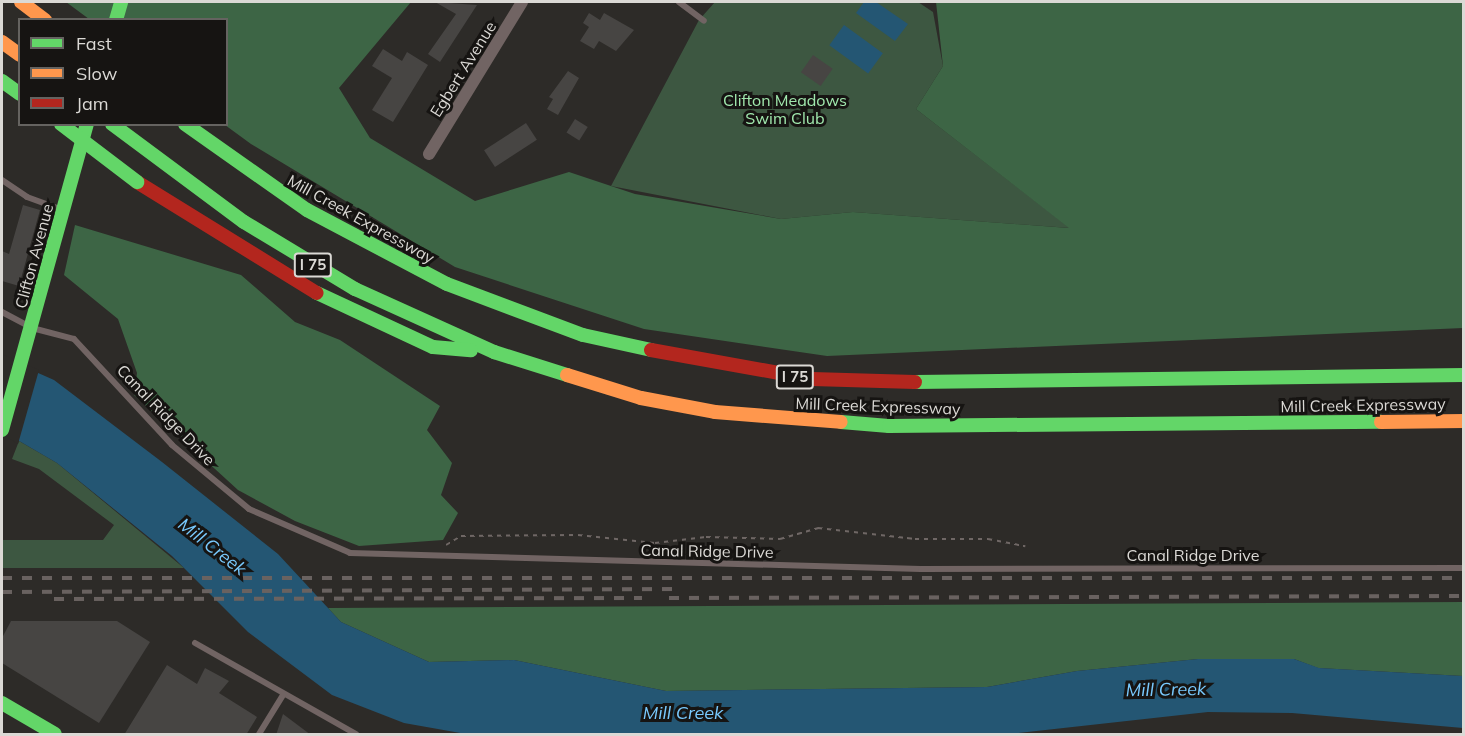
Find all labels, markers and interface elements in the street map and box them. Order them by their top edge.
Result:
legend [18,18,228,126]
street label: Egbert Avenue [426,18,500,120]
text: Fast [76,32,112,55]
text: Slow [76,62,117,85]
park label: Clifton Meadows Swim Club [723,90,847,128]
text: Jam [76,92,109,115]
street label: Mill Creek Expressway [284,171,438,267]
street label: Clifton Avenue [11,202,57,310]
road number: I 75 [294,253,332,277]
street label: Canal Ridge Drive [113,361,219,469]
road number: I 75 [776,365,814,389]
street label: Mill Creek Expressway [795,394,961,418]
street label: Mill Creek Expressway [1280,394,1446,416]
water label: Mill Creek [174,514,250,580]
street label: Canal Ridge Drive [640,540,774,562]
street label: Canal Ridge Drive [1127,545,1259,565]
water label: Mill Creek [1126,678,1206,702]
water label: Mill Creek [643,702,723,724]

